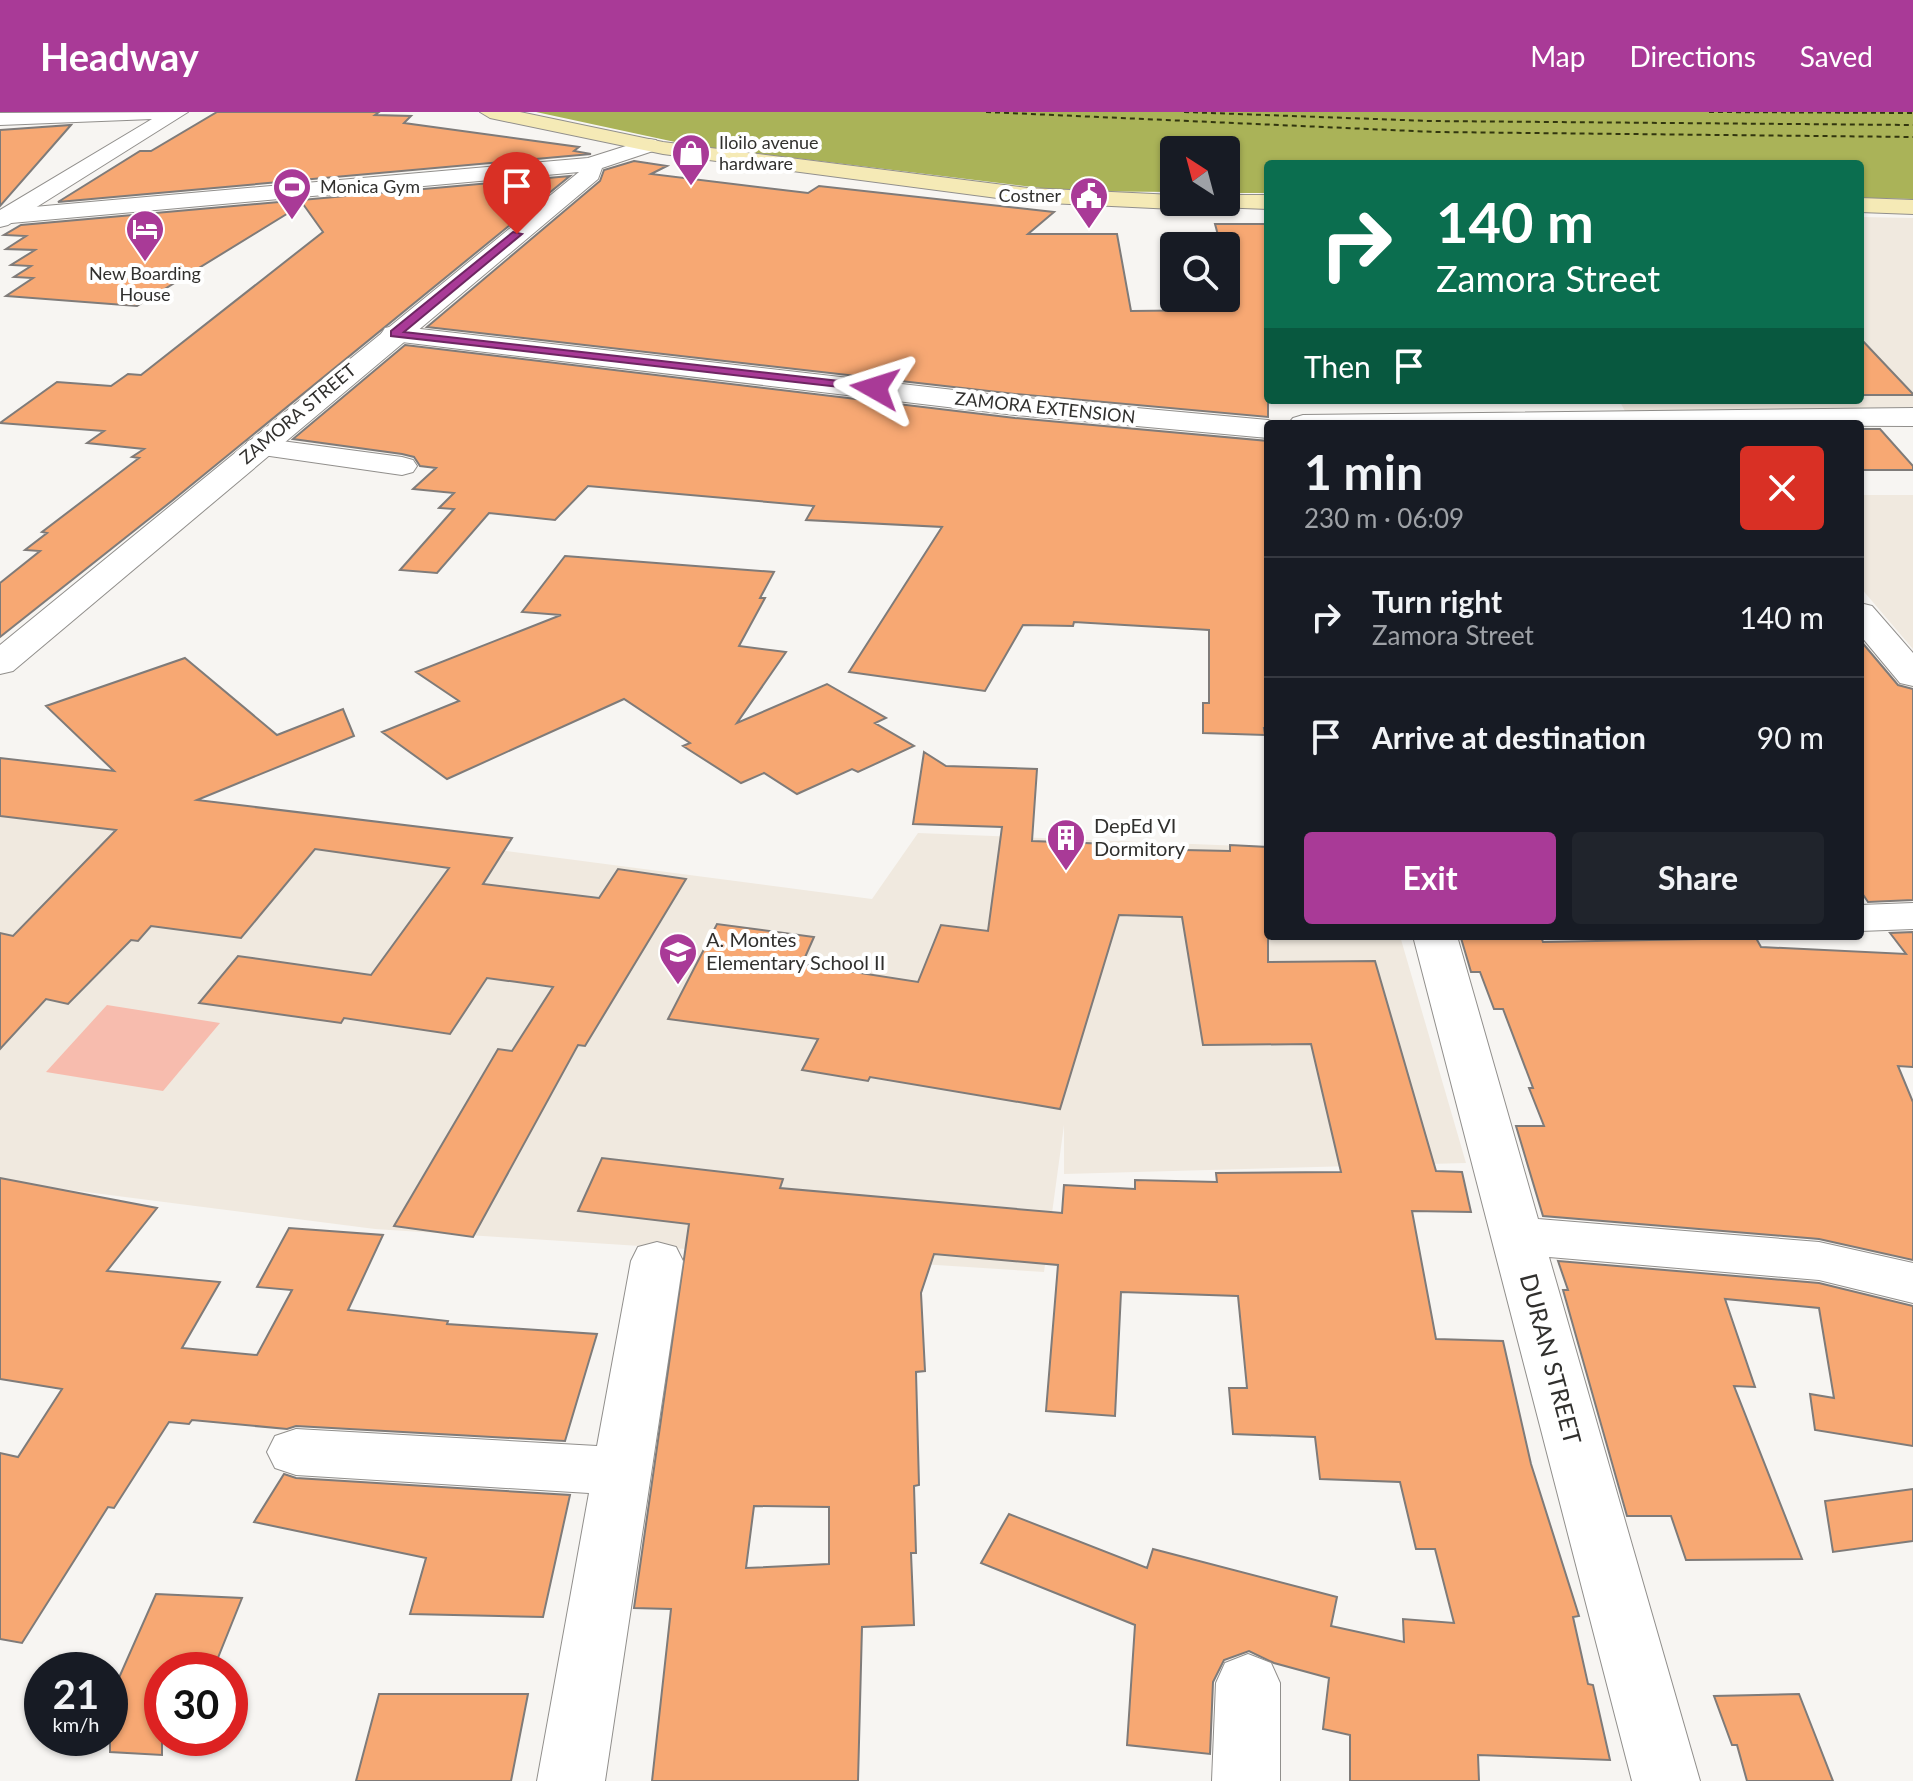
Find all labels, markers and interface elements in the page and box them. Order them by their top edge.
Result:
text: Headway [40,33,199,79]
text: Map [1530,39,1585,73]
text: Directions [1629,39,1756,73]
text: Saved [1800,39,1873,73]
place label: Iloilo avenue hardware [719,131,819,174]
shop icon: Iloilo avenue hardware [670,132,712,187]
north arrow [1160,136,1240,216]
map controls [1160,136,1240,312]
pin [483,152,551,234]
icon: arrive [495,164,539,208]
sports icon: Monica Gym [271,166,313,221]
place label: Monica Gym [320,175,420,197]
public building icon: Costner [1068,175,1110,230]
place label: Costner [999,184,1061,206]
text: 140 m [1436,188,1594,255]
icon: right [1304,192,1408,296]
hotel icon: New Boarding House [124,208,166,263]
button: search [1160,232,1240,312]
text: Zamora Street [1436,256,1660,300]
place label: New Boarding House [89,262,201,305]
icon: arrive [1387,344,1431,388]
position arrow [833,346,917,430]
text: Then [1304,348,1371,384]
street label: ZAMORA STREET [235,358,360,468]
street label: ZAMORA EXTENSION [954,387,1136,427]
text: 1 min [1304,443,1423,500]
button: close [1740,446,1824,530]
text: 230 m · 06:09 [1304,502,1464,534]
text: Turn right [1372,583,1502,619]
icon: right [1304,595,1348,639]
text: 140 m [1739,599,1824,635]
text: Zamora Street [1372,619,1534,651]
icon: arrive [1304,715,1348,759]
text: Arrive at destination [1372,719,1646,755]
text: 90 m [1757,719,1824,755]
place label: DepEd VI Dormitory [1094,813,1186,860]
building icon: DepEd VI Dormitory [1045,817,1087,872]
button: Exit [1304,832,1556,924]
button: Share [1572,832,1824,924]
place label: A. Montes Elementary School II [706,927,885,974]
school or university icon: A. Montes Elementary School II [657,931,699,986]
street label: DURAN STREET [1515,1270,1588,1447]
speed limit sign: 30 [144,1652,248,1756]
text: 21 [53,1670,99,1718]
text: km/h [53,1712,99,1736]

